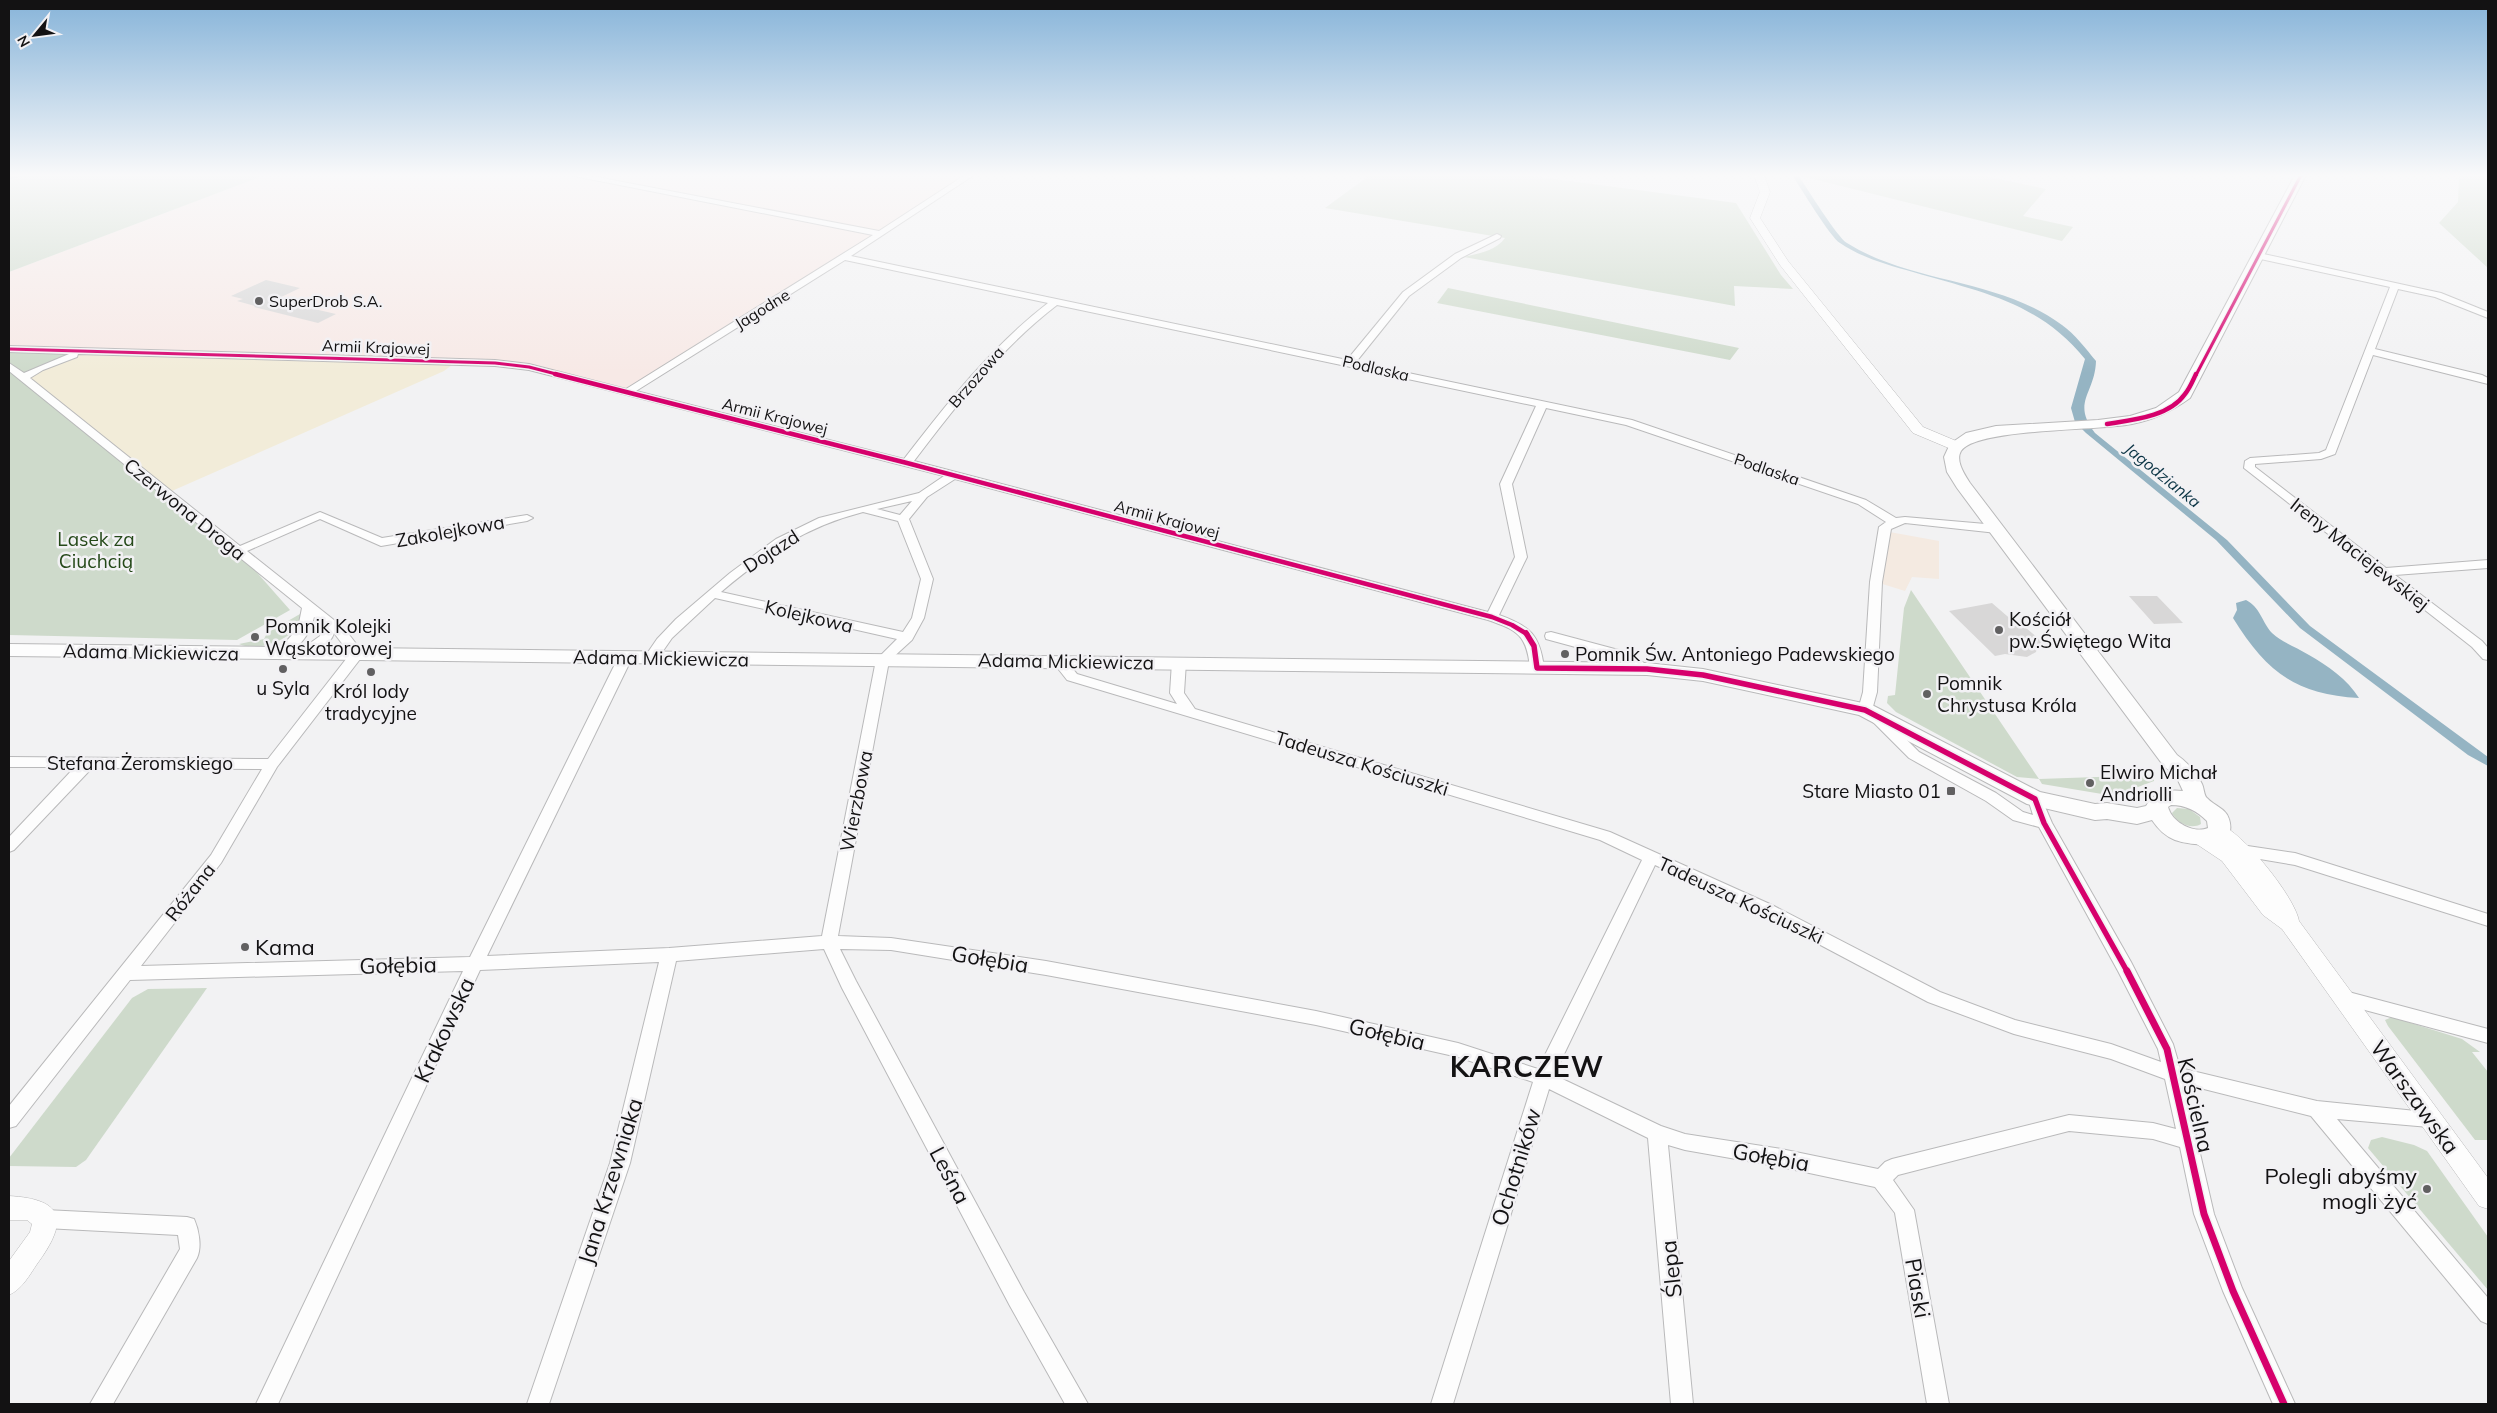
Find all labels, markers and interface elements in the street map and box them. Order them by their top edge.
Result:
north arrow [10,10,60,60]
text: N [13,32,34,50]
street label: Jagodne [731,284,793,334]
place label: SuperDrob S.A. [269,291,382,311]
marker: SuperDrob S.A. [253,295,265,307]
street label: Armii Krajowej [322,335,430,359]
street label: Brzozowa [944,342,1008,412]
street label: Podlaska [1341,351,1411,385]
street label: Armii Krajowej [720,393,830,439]
water label: Jagodzianka [2119,437,2205,512]
street label: Podlaska [1732,448,1802,490]
street label: Czerwona Droga [119,453,251,565]
street label: Ireny Maciejewskiej [2286,492,2434,616]
street label: Armii Krajowej [1112,495,1222,543]
street label: Zakolejkowa [394,510,506,552]
street label: Dojazd [738,524,804,578]
park label: Lasek za Ciuchcią [57,527,135,573]
street label: Kolejkowa [762,594,856,638]
place label: Kościół pw.Świętego Wita [2009,607,2171,653]
place label: Pomnik Kolejki Wąskotorowej [265,614,392,660]
marker: Kościół pw.Świętego Wita [1993,624,2005,636]
marker: Pomnik Kolejki Wąskotorowej [249,631,261,643]
street label: Adama Mickiewicza [63,638,239,666]
place label: Pomnik Św. Antoniego Padewskiego [1575,642,1895,666]
street label: Adama Mickiewicza [573,644,749,672]
street label: Adama Mickiewicza [978,647,1154,675]
marker: Pomnik Św. Antoniego Padewskiego [1559,648,1571,660]
marker: u Syla [277,663,289,675]
marker: Król lody tradycyjne [365,666,377,678]
place label: Pomnik Chrystusa Króla [1937,671,2077,717]
place label: u Syla [256,676,310,700]
place label: Król lody tradycyjne [325,679,417,725]
marker: Pomnik Chrystusa Króla [1921,688,1933,700]
street label: Tadeusza Kościuszki [1272,725,1452,801]
street label: Wierzbowa [834,748,878,854]
street label: Stefana Żeromskiego [47,751,233,775]
place label: Elwiro Michał Andriolli [2100,760,2218,806]
marker: Elwiro Michał Andriolli [2084,777,2096,789]
place label: Stare Miasto 01 [1802,779,1941,803]
marker: Stare Miasto 01 [1945,785,1957,797]
street label: Tadeusza Kościuszki [1654,851,1828,949]
street label: Różana [160,858,220,926]
place label: Kama [255,933,315,961]
street label: Gołębia [950,939,1030,979]
marker: Kama [239,941,251,953]
street label: Gołębia [359,950,437,980]
street label: Krakowska [407,973,481,1087]
street label: Gołębia [1346,1012,1428,1056]
street label: Warszawska [2364,1035,2466,1159]
district label: KARCZEW [1450,1048,1604,1084]
street label: Kościelna [2171,1055,2221,1155]
street label: Jana Krzewniaka [571,1095,649,1267]
street label: Ochotników [1485,1105,1547,1229]
street label: Gołębia [1730,1136,1812,1178]
street label: Leśna [923,1142,977,1208]
place label: Polegli abyśmy mogli żyć [2264,1162,2417,1215]
marker: Polegli abyśmy mogli żyć [2421,1183,2433,1195]
street label: Ślepa [1654,1239,1688,1299]
street label: Piaski [1899,1256,1937,1320]

